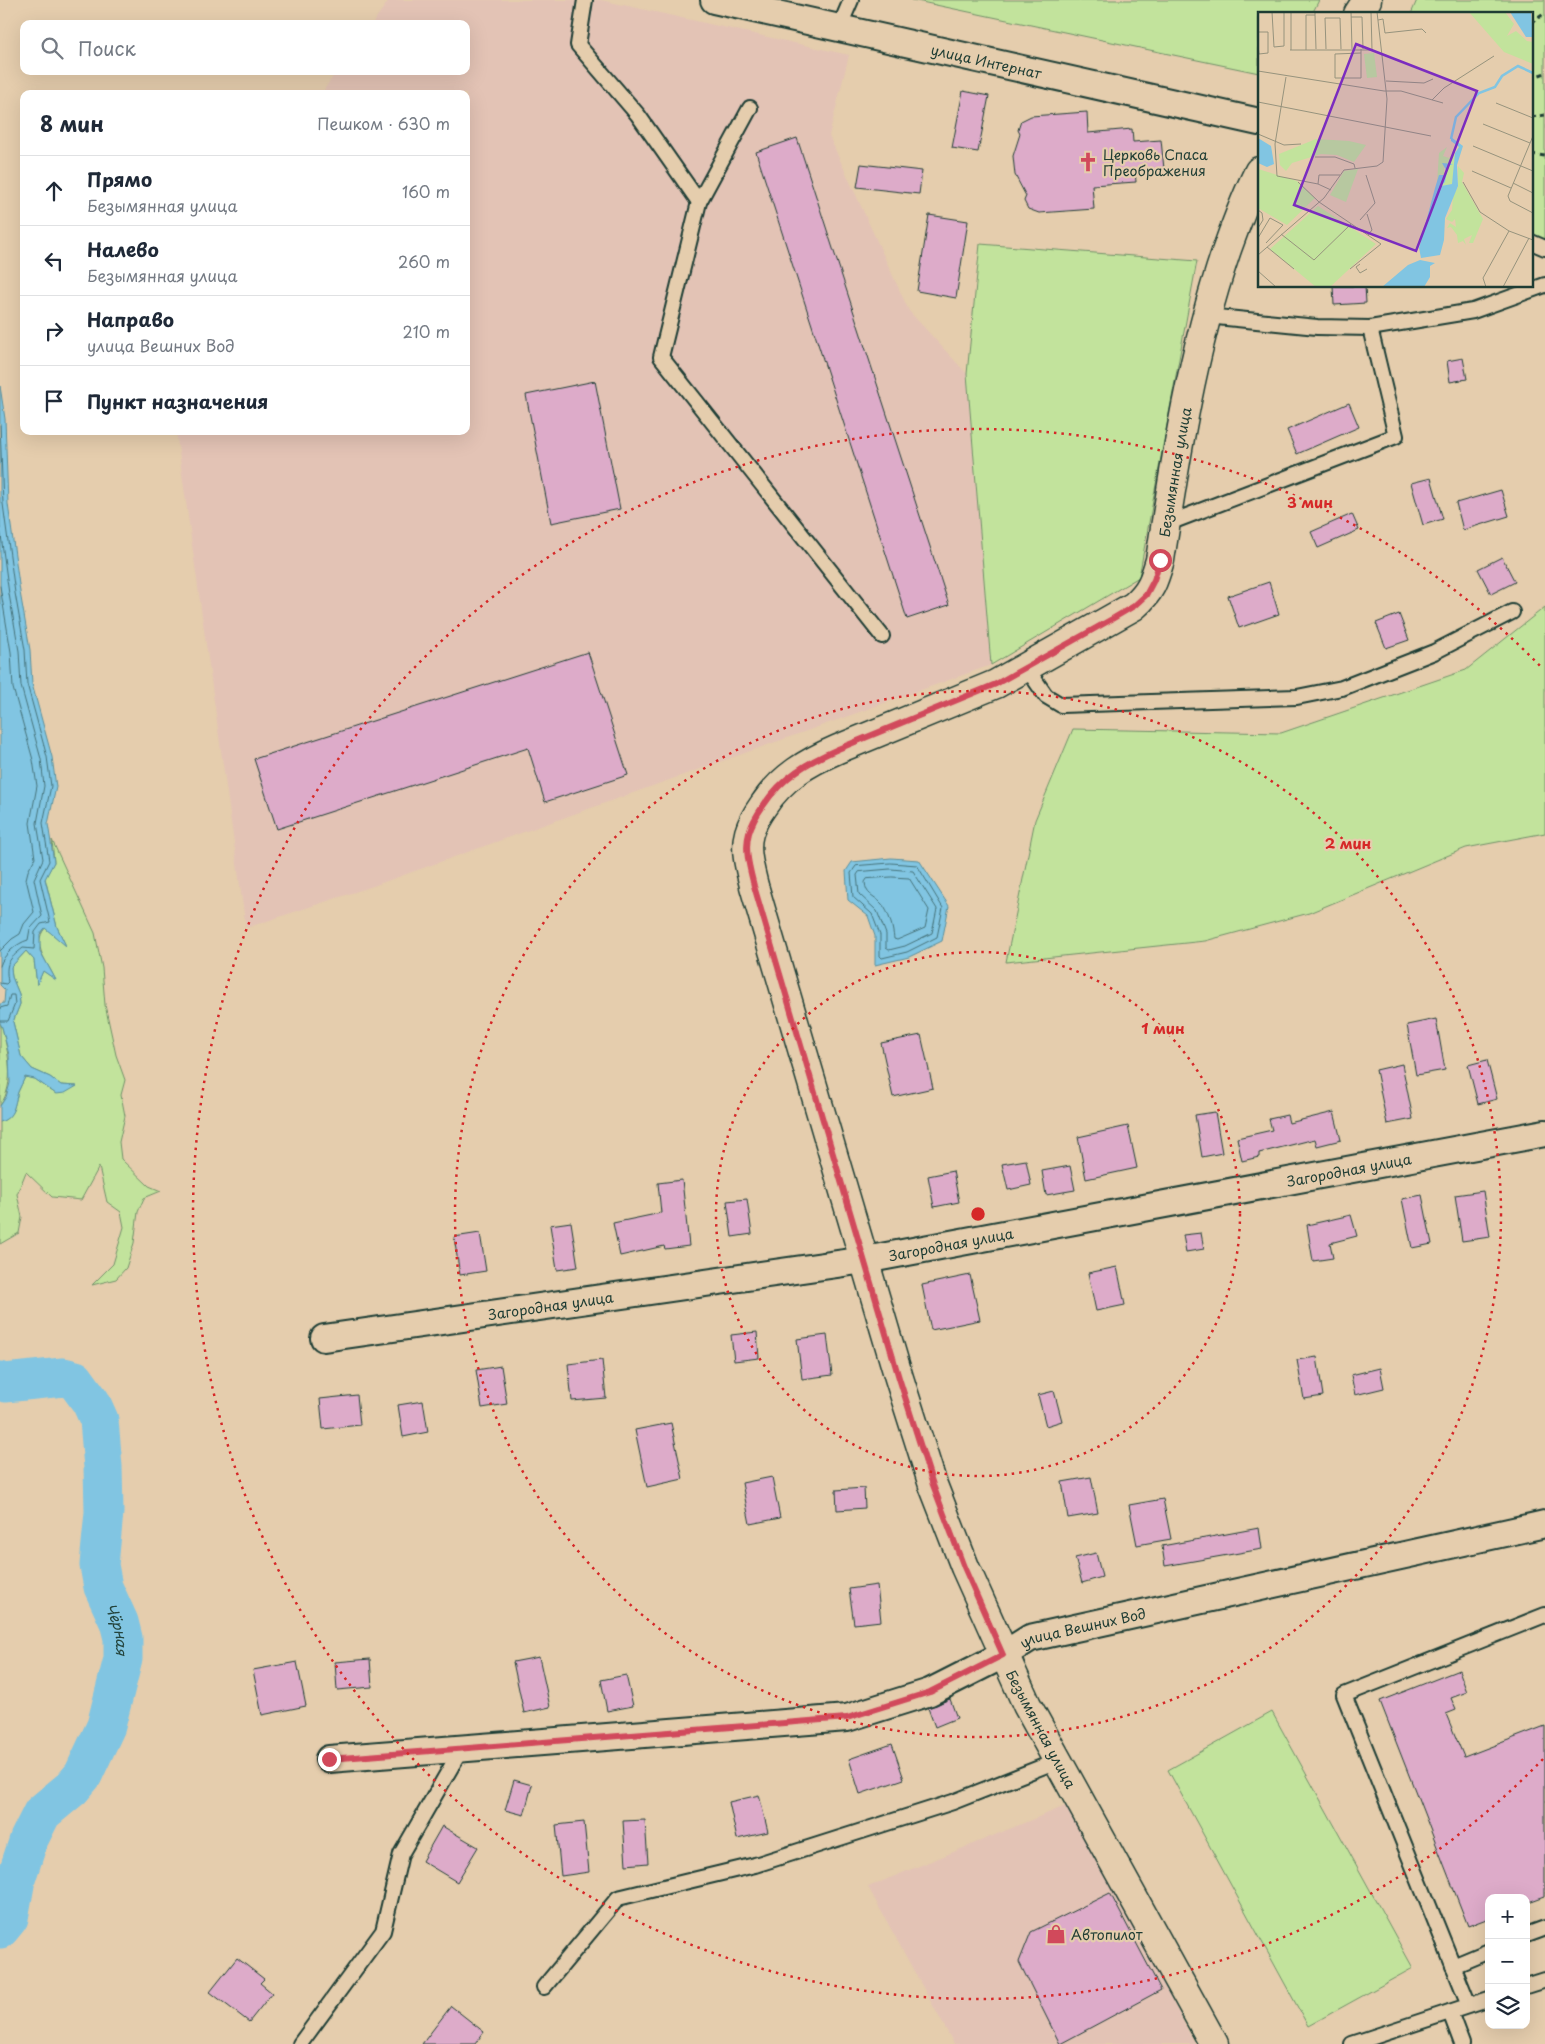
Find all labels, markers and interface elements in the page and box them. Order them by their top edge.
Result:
inset map [1258,12,1532,288]
search box [20,20,470,75]
icon: search [38,34,66,62]
text: Поиск [78,34,136,62]
street label: улица Интернат [929,38,1045,84]
text: 8 мин [40,107,104,139]
text: Пешком · 630 m [317,111,450,135]
place label: Церковь Спаса Преображения [1103,144,1208,181]
church icon: Церковь Спаса Преображения [1077,151,1099,173]
text: Прямо [87,165,152,193]
icon: ahead [40,177,68,205]
text: 160 m [402,179,450,203]
text: Безымянная улица [87,193,238,217]
text: Налево [87,235,159,263]
icon: left [40,247,68,275]
text: 260 m [398,249,450,273]
text: Безымянная улица [87,263,238,287]
text: Направо [87,305,174,333]
icon: right [40,317,68,345]
text: 210 m [402,319,450,343]
text: улица Вешних Вод [87,333,235,357]
icon: arrive [40,387,68,415]
text: Пункт назначения [87,387,268,415]
street label: Безымянная улица [1153,405,1196,539]
text: 3 мин [1287,490,1333,513]
route start [1149,549,1172,572]
text: 2 мин [1325,831,1372,854]
text: 1 мин [1141,1016,1185,1039]
street label: Загородная улица [1285,1148,1413,1192]
centre of rings [969,1205,987,1223]
street label: Загородная улица [887,1222,1015,1266]
street label: Загородная улица [487,1286,615,1325]
water label: Чёрная [100,1599,135,1656]
street label: улица Вешних Вод [1015,1602,1148,1653]
street label: Безымянная улица [1001,1666,1081,1792]
route end [318,1748,341,1771]
map controls [1485,1894,1530,2029]
button: + [1485,1894,1530,1939]
shop icon: Автопилот [1045,1923,1067,1945]
place label: Автопилот [1071,1924,1143,1945]
button: − [1485,1939,1530,1984]
button: layers [1485,1984,1530,2029]

